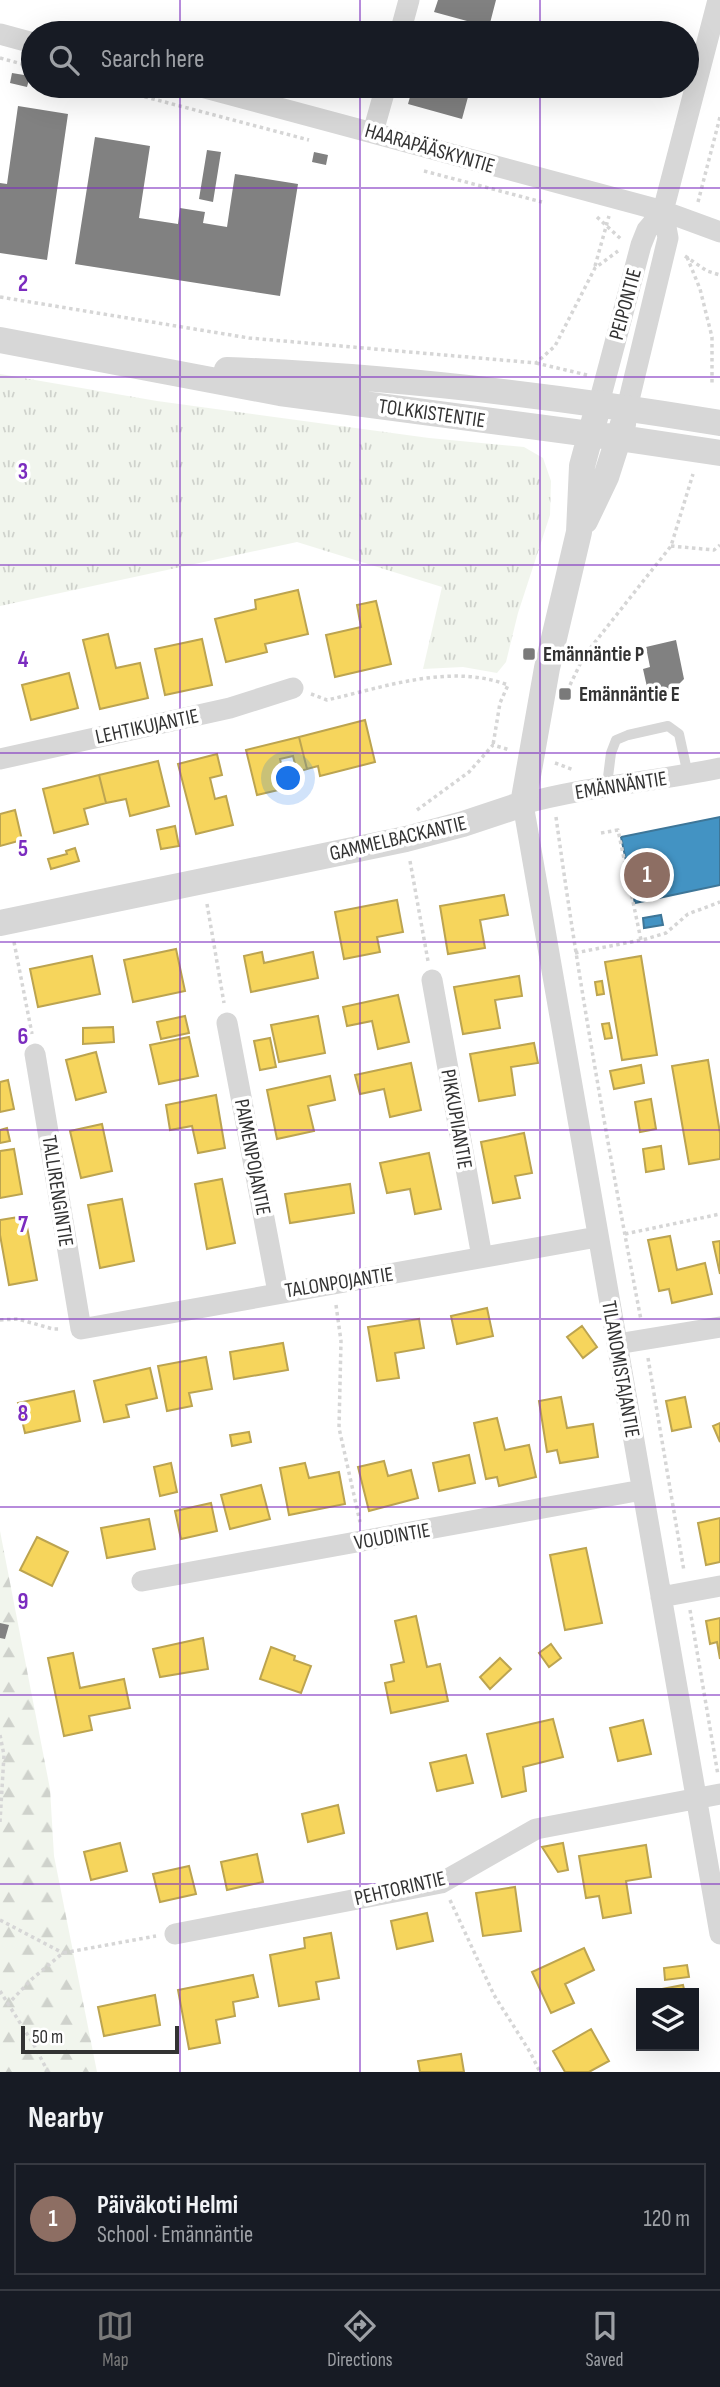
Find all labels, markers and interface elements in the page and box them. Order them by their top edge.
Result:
search box [21,21,699,98]
icon: search [45,41,83,79]
text: Search here [101,44,204,75]
street label: HAARAPÄÄSKYNTIE [362,118,498,179]
street label: PEIPONTIE [604,266,647,343]
text: 2 [18,270,28,298]
street label: TOLKKISTENTIE [377,394,487,433]
text: 3 [18,458,28,486]
place label: Emännäntie P [543,642,644,667]
text: 4 [18,646,29,674]
marker: Emännäntie P [521,646,537,662]
place label: Emännäntie E [579,682,680,707]
marker: Emännäntie E [557,686,573,702]
street label: LEHTIKUJANTIE [93,703,201,750]
your location [271,761,305,795]
street label: EMÄNNÄNTIE [573,766,669,805]
street label: GAMMELBACKANTIE [327,811,469,866]
text: 5 [18,835,28,863]
pin: 1 [624,849,670,901]
text: 6 [18,1023,28,1051]
street label: PIKKUPIIANTIE [435,1067,478,1171]
street label: PAIMENPOJANTIE [229,1097,276,1217]
street label: TALLIRENGINTIE [36,1134,79,1249]
text: 7 [18,1211,28,1239]
street label: TALONPOJANTIE [283,1262,395,1303]
street label: TILANOMISTAJANTIE [596,1299,645,1440]
text: 8 [18,1400,29,1428]
street label: VOUDINTIE [352,1518,432,1555]
text: 9 [18,1588,28,1616]
street label: PEHTORINTIE [352,1866,448,1911]
map controls [636,1988,699,2051]
button: layers [636,1988,699,2051]
scale bar [21,2023,178,2055]
text: 50 m [32,2026,63,2049]
text: Nearby [28,2100,104,2136]
text: Päiväkoti Helmi [97,2190,238,2221]
text: 1 [48,2205,58,2233]
text: 120 m [644,2205,690,2233]
text: School · Emännäntie [97,2221,253,2249]
tab: Map [96,2307,134,2372]
tab: Directions [327,2307,393,2372]
tab: Saved [585,2307,624,2372]

